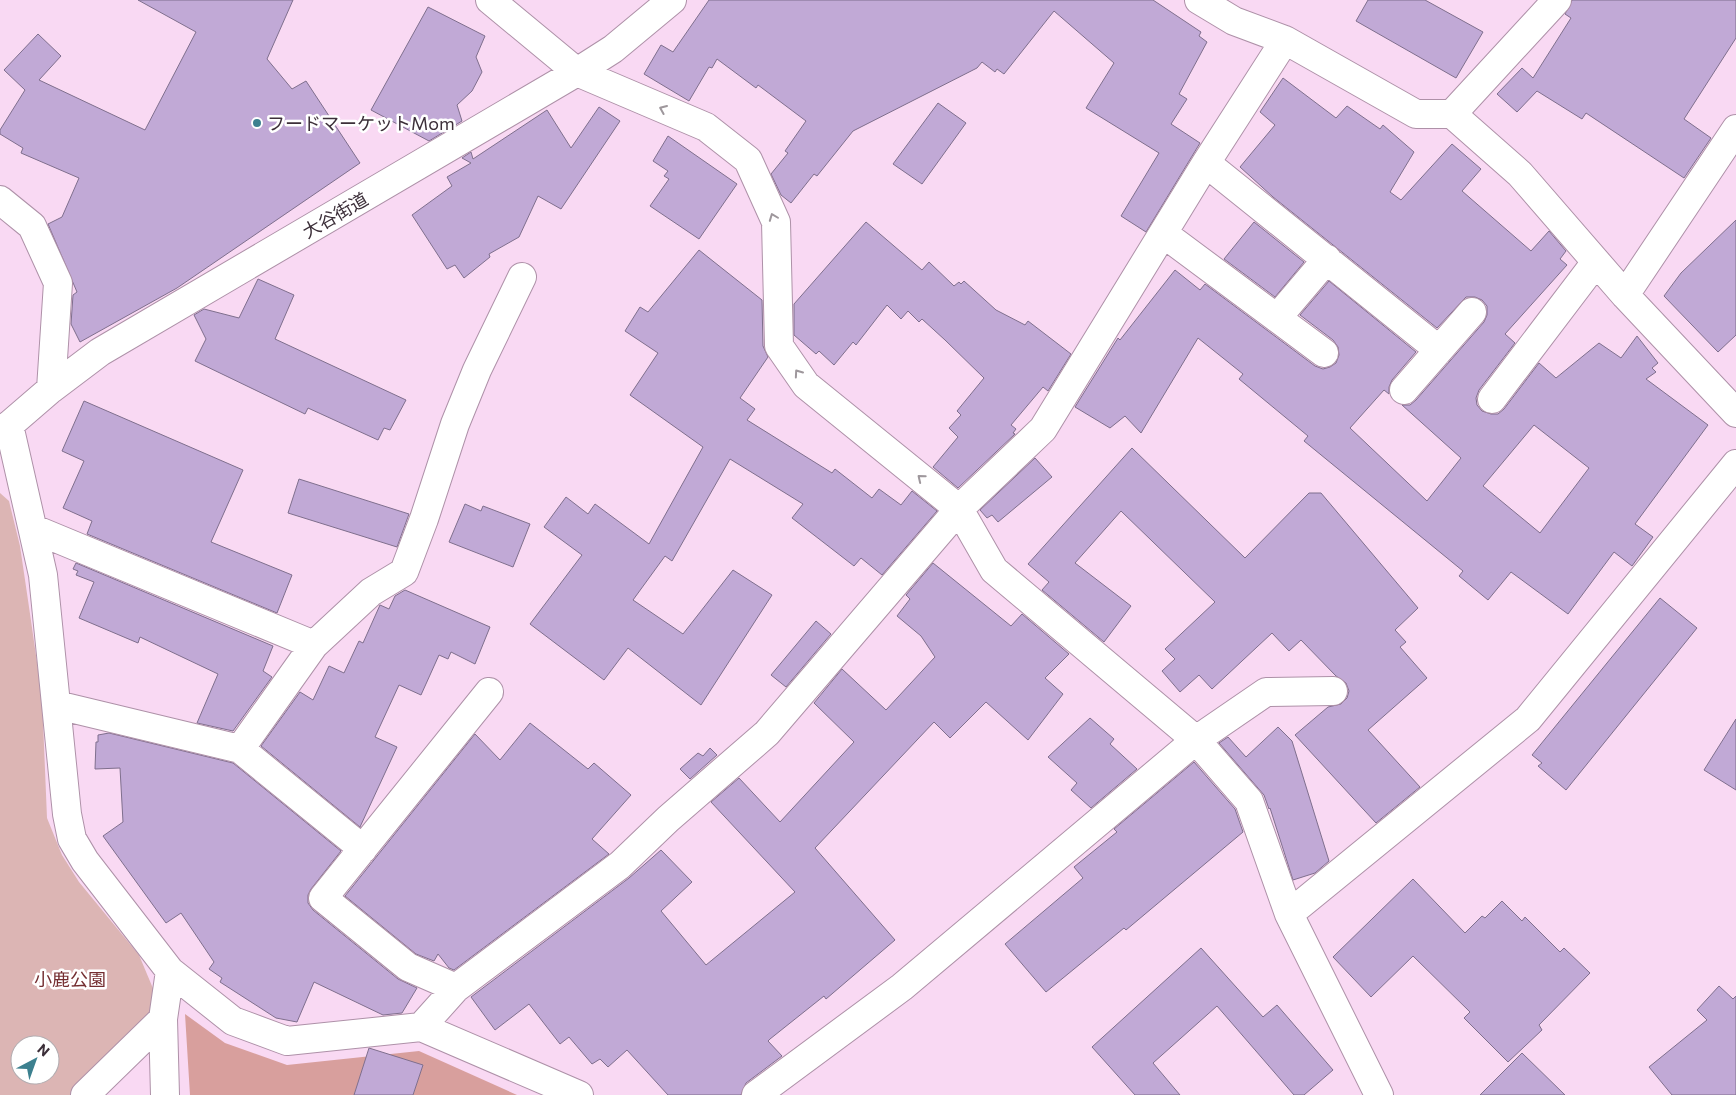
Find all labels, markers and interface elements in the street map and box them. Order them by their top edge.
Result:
one-way arrow [659,104,668,115]
place label: フードマーケットMom [267,112,455,134]
marker: フードマーケットMom [251,117,263,129]
street label: 大谷街道 [298,187,372,243]
one-way arrow [769,213,779,222]
one-way arrow [795,369,804,379]
one-way arrow [918,476,927,484]
park label: 小鹿公園 [34,968,106,990]
north arrow [10,1035,60,1085]
text: N [34,1040,53,1060]

